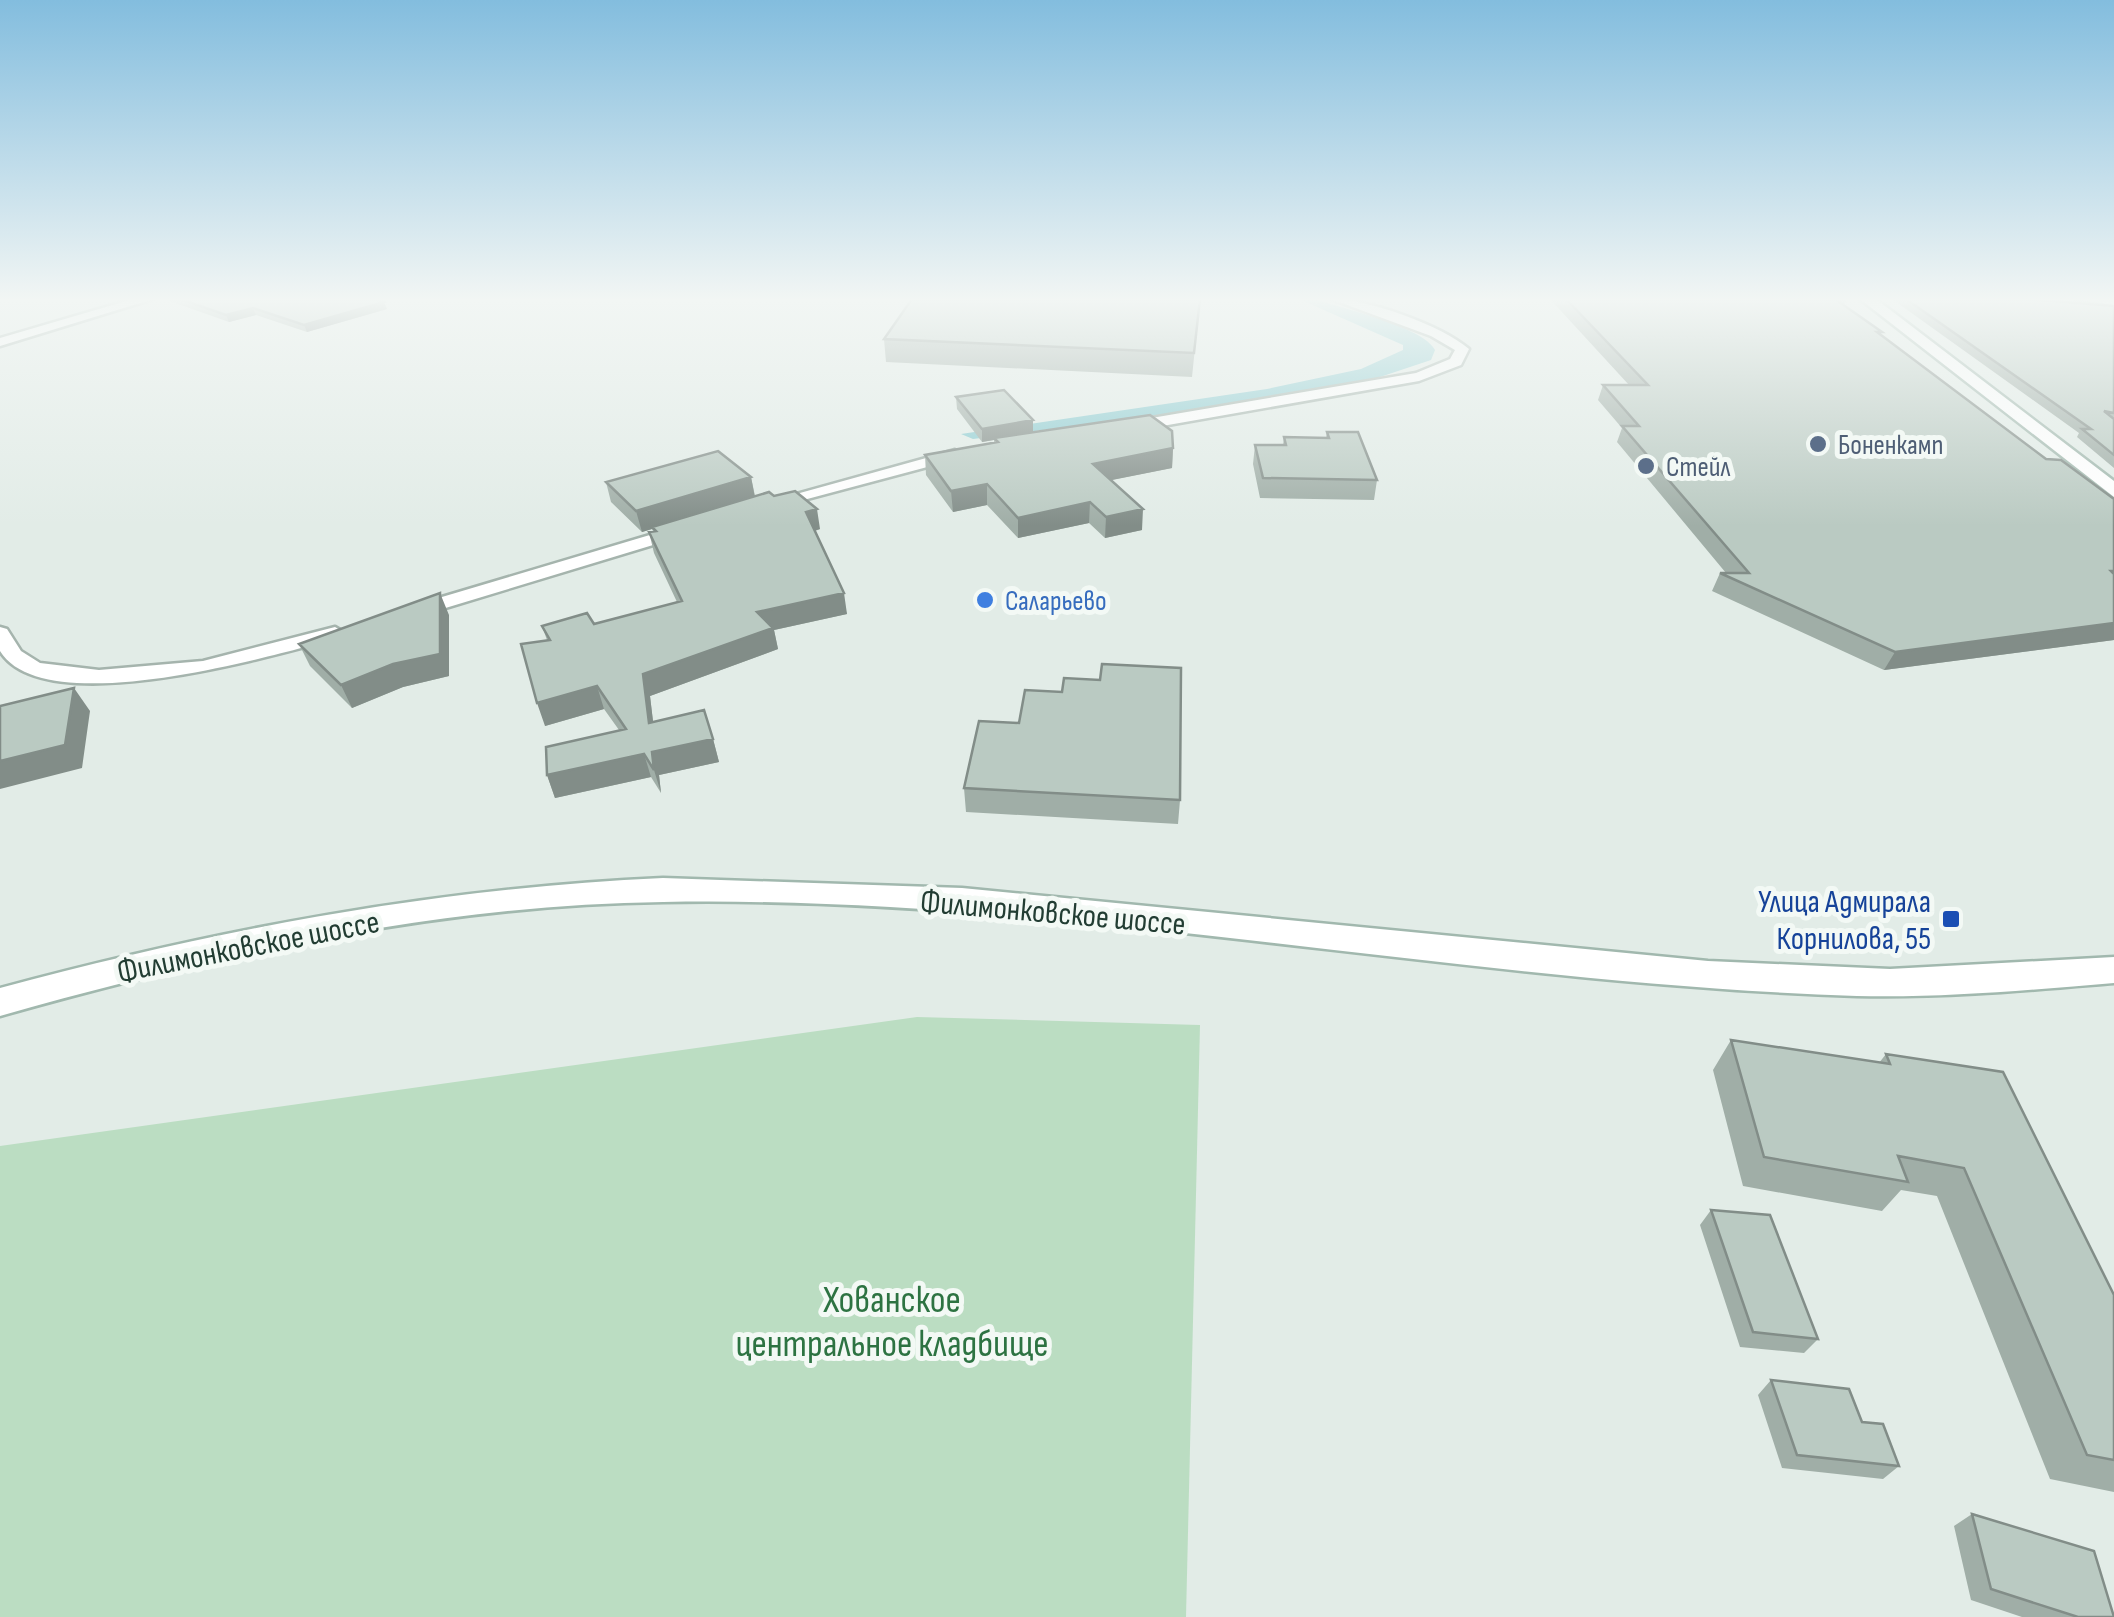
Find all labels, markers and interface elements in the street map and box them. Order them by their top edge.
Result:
place label: Боненкамп [1838,429,1943,462]
marker: Боненкамп [1807,433,1829,455]
place label: Стейл [1666,451,1730,484]
marker: Стейл [1635,455,1657,477]
place label: Саларьево [1005,585,1107,618]
marker: Саларьево [974,589,996,611]
street label: Филимонковское шоссе [919,882,1187,945]
place label: Улица Адмирала Корнилова, 55 [1758,883,1931,959]
street label: Филимонковское шоссе [114,903,383,992]
marker: Улица Адмирала Корнилова, 55 [1940,908,1962,930]
park label: Хованское центральное кладбище [735,1278,1049,1367]

